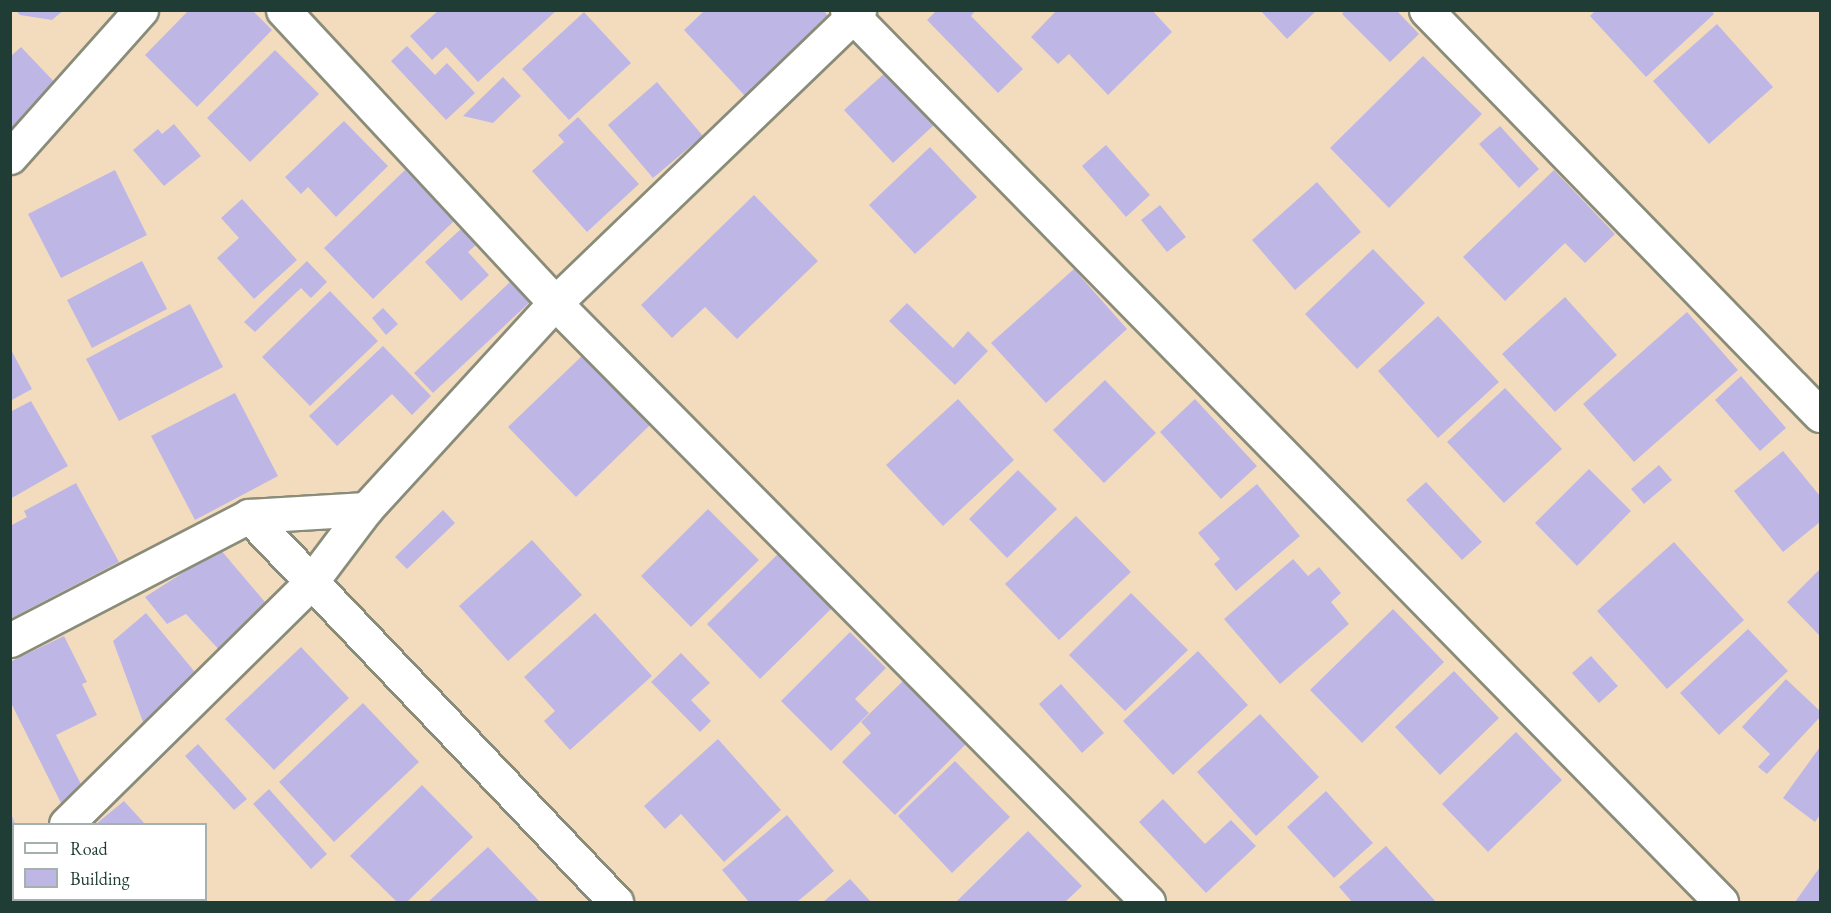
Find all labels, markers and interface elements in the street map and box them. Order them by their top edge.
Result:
legend [12,823,207,901]
text: Road [70,837,108,860]
text: Building [70,867,130,890]

